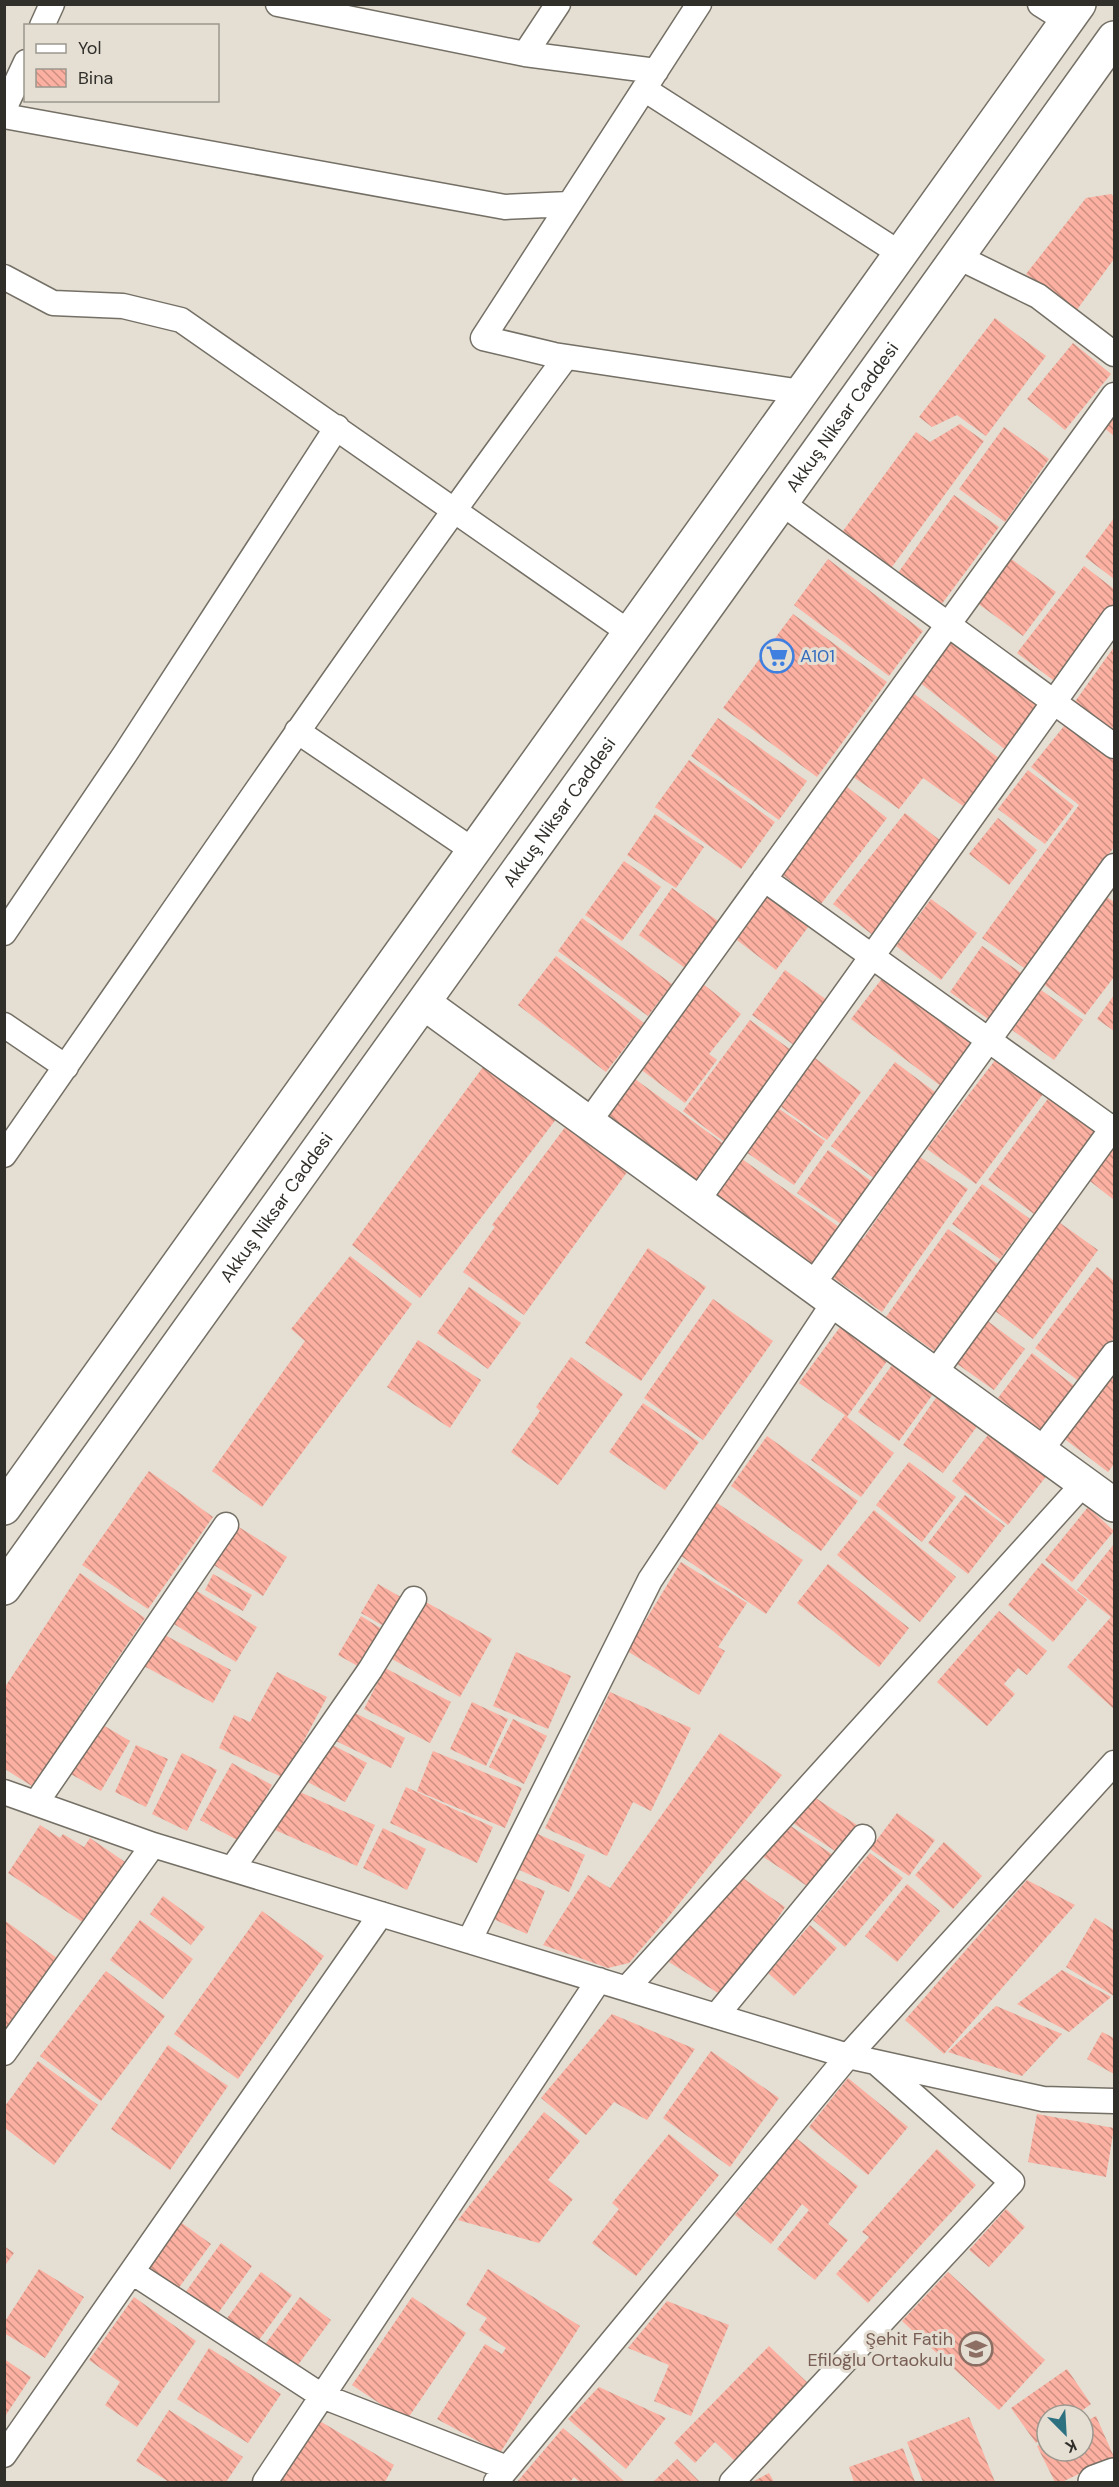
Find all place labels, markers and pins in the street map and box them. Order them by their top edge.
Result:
supermarket icon: A101 [759,638,795,674]
place label: A101 [800,644,835,668]
place label: Şehit Fatih Efiloğlu Ortaokulu [807,2327,953,2372]
school or university icon: Şehit Fatih Efiloğlu Ortaokulu [958,2331,994,2367]

